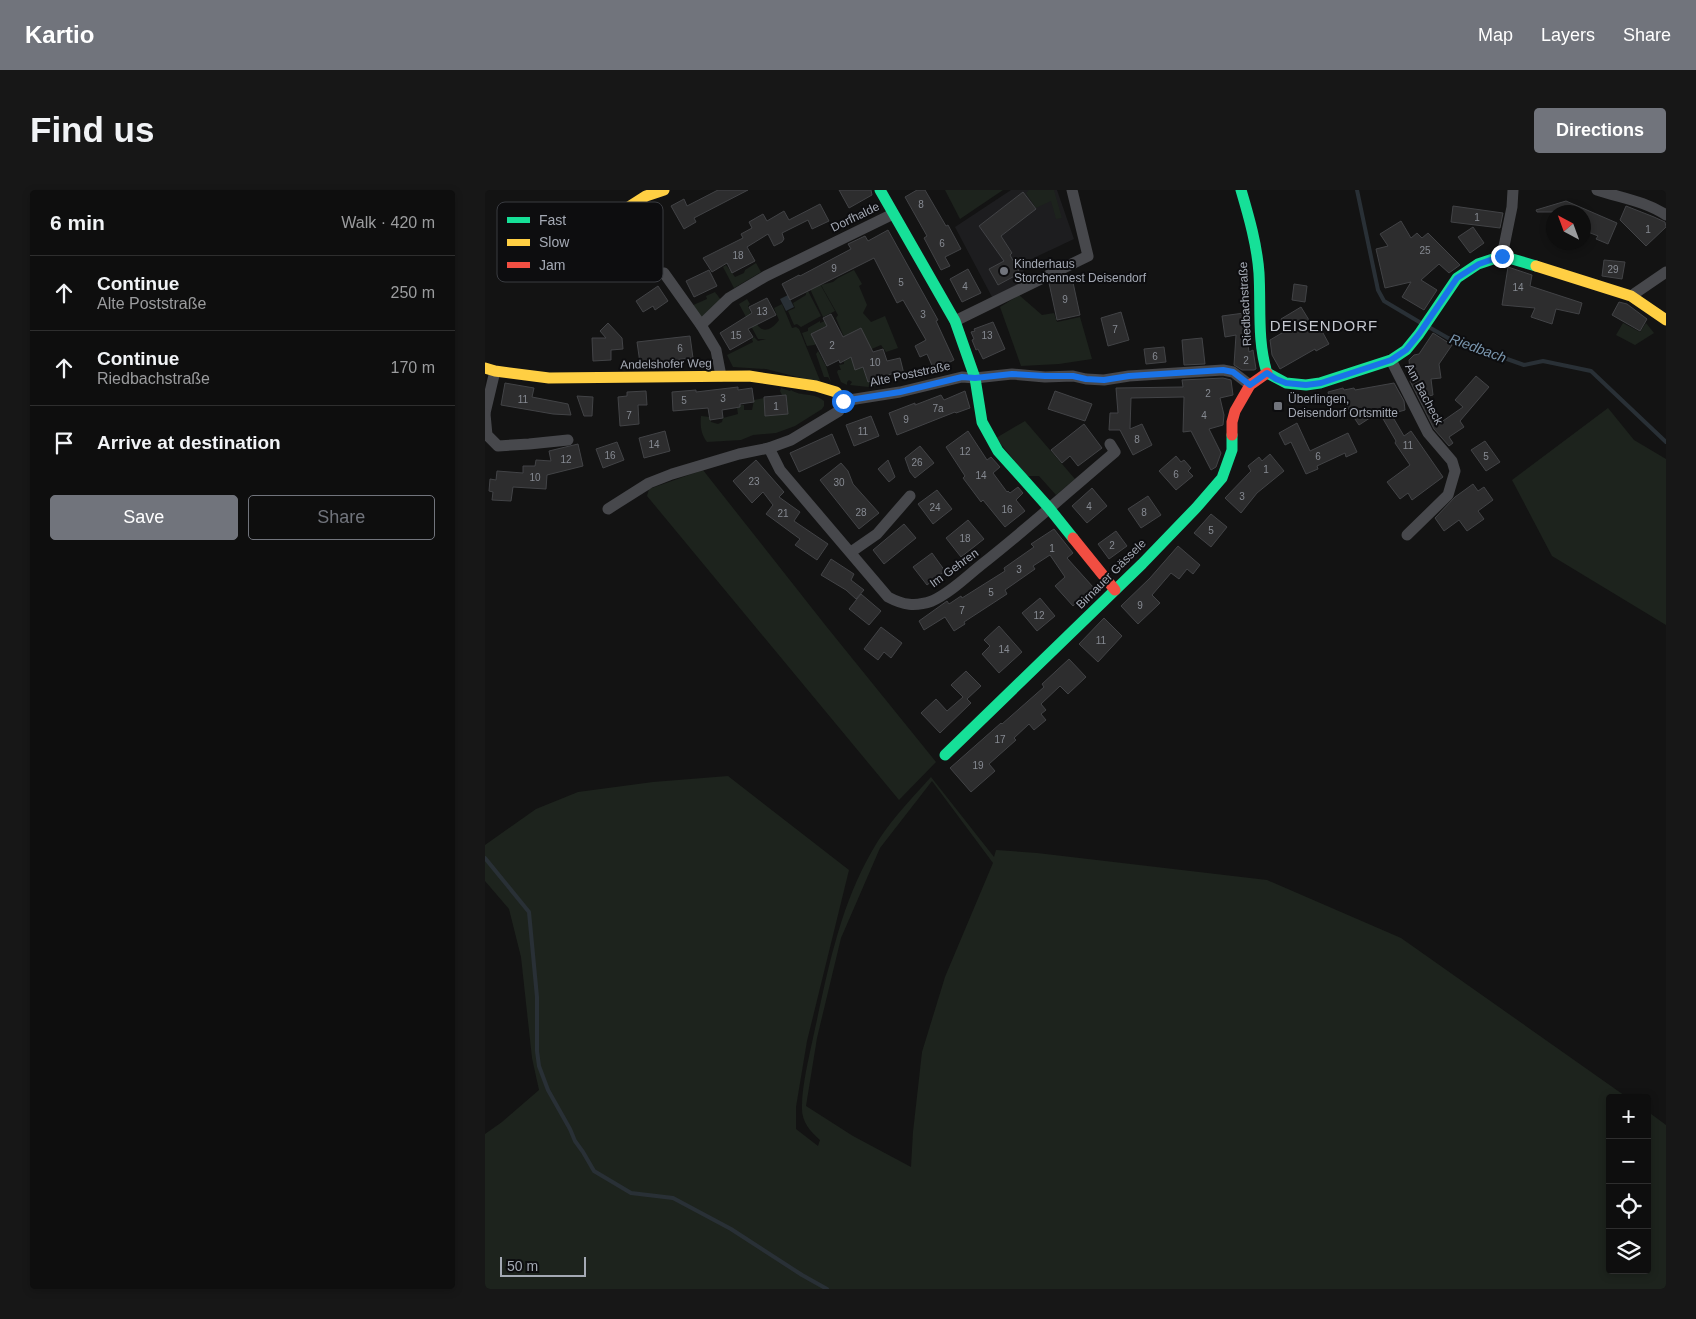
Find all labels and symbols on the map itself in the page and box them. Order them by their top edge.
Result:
street label: Dorfhalde [829,199,882,235]
house number: 8 [918,199,924,210]
legend [497,202,663,282]
north arrow [1546,205,1591,250]
text: Fast [539,212,566,228]
house number: 1 [1474,212,1480,223]
house number: 1 [1645,224,1651,235]
text: Slow [539,234,570,250]
house number: 6 [939,238,945,249]
house number: 25 [1419,245,1431,256]
route end [1491,245,1514,268]
house number: 18 [732,250,744,261]
text: Jam [539,257,565,273]
place label: Kinderhaus Storchennest Deisendorf [1014,257,1147,285]
street label: Riedbachstraße [1236,261,1254,347]
house number: 9 [831,263,837,274]
house number: 29 [1607,264,1619,275]
marker: Kinderhaus Storchennest Deisendorf [998,265,1010,277]
house number: 5 [898,277,904,288]
house number: 4 [962,281,968,292]
house number: 14 [1512,282,1524,293]
house number: 9 [1062,294,1068,305]
house number: 13 [756,306,768,317]
house number: 3 [920,309,926,320]
district label: DEISENDORF [1270,317,1378,334]
house number: 7 [1112,324,1118,335]
house number: 15 [730,330,742,341]
house number: 13 [981,330,993,341]
water label: Riedbach [1447,330,1509,366]
house number: 2 [829,340,835,351]
house number: 6 [677,343,683,354]
house number: 6 [1152,351,1158,362]
house number: 2 [1243,355,1249,366]
street label: Andelshofer Weg [620,356,712,372]
house number: 10 [869,357,881,368]
street label: Alte Poststraße [868,359,952,389]
street label: Am Bacheck [1402,361,1446,428]
house number: 2 [1205,388,1211,399]
route start [832,390,855,413]
place label: Überlingen, Deisendorf Ortsmitte [1288,392,1398,420]
house number: 3 [720,393,726,404]
house number: 11 [518,394,529,405]
house number: 5 [681,395,687,406]
marker: Überlingen, Deisendorf Ortsmitte [1272,400,1284,412]
house number: 1 [773,401,779,412]
house number: 7a [932,403,944,414]
house number: 7 [626,410,632,421]
house number: 4 [1201,410,1207,421]
house number: 9 [903,414,909,425]
house number: 11 [858,426,869,437]
house number: 8 [1134,434,1140,445]
house number: 14 [648,439,660,450]
house number: 11 [1403,440,1414,451]
house number: 12 [959,446,971,457]
house number: 16 [604,450,616,461]
house number: 6 [1315,451,1321,462]
house number: 5 [1483,451,1489,462]
house number: 12 [560,454,572,465]
house number: 26 [911,457,923,468]
house number: 1 [1263,464,1269,475]
house number: 6 [1173,469,1179,480]
house number: 14 [975,470,987,481]
house number: 10 [529,472,541,483]
house number: 23 [748,476,760,487]
house number: 30 [833,477,845,488]
house number: 3 [1239,491,1245,502]
house number: 4 [1086,501,1092,512]
house number: 24 [929,502,941,513]
house number: 16 [1001,504,1013,515]
house number: 28 [855,507,867,518]
house number: 8 [1141,507,1147,518]
house number: 21 [777,508,789,519]
house number: 5 [1208,525,1214,536]
house number: 18 [959,533,971,544]
street label: Birnauer Gässele [1073,536,1149,612]
house number: 2 [1109,540,1115,551]
house number: 1 [1049,543,1055,554]
street label: Im Gehren [927,546,981,590]
house number: 3 [1016,564,1022,575]
house number: 5 [988,587,994,598]
house number: 9 [1137,600,1143,611]
house number: 7 [959,605,965,616]
house number: 12 [1033,610,1045,621]
house number: 11 [1096,635,1107,646]
house number: 14 [998,644,1010,655]
house number: 17 [994,734,1006,745]
house number: 19 [972,760,984,771]
scale bar [500,1254,586,1277]

